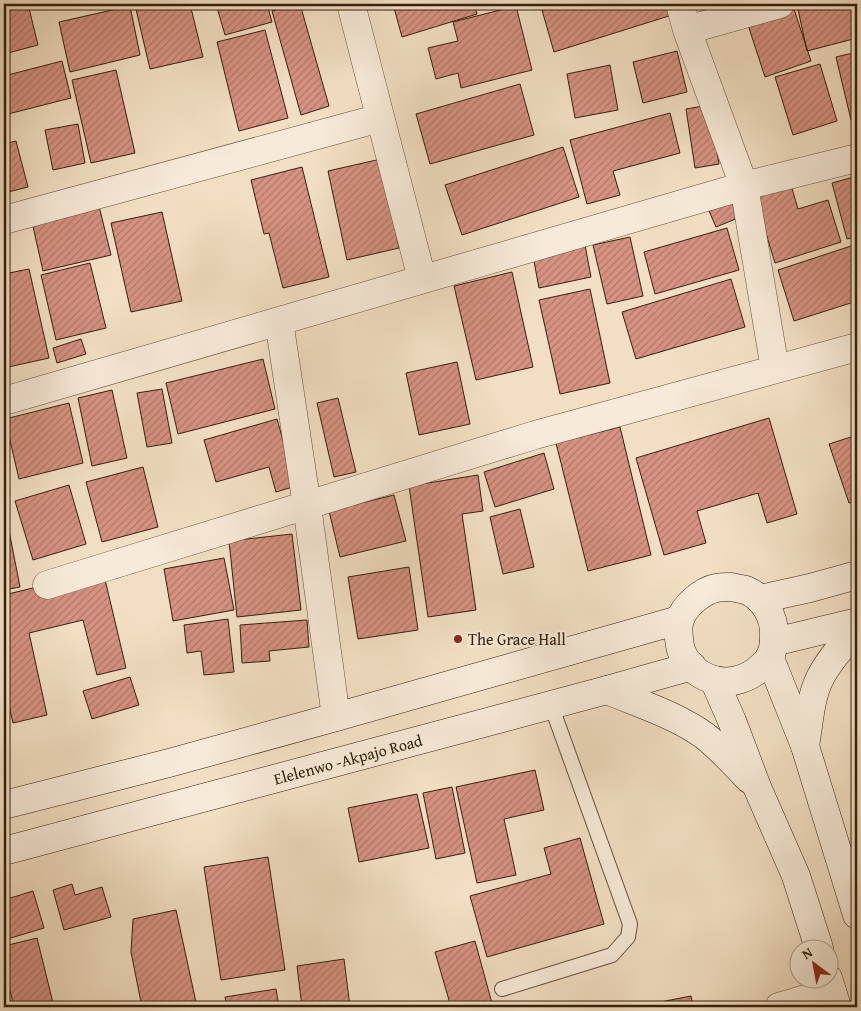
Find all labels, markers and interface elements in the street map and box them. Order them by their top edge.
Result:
place label: The Grace Hall [468,627,566,651]
marker: The Grace Hall [452,633,464,645]
street label: Elelenwo -Akpajo Road [271,728,425,790]
north arrow [788,938,838,988]
text: N [798,942,817,964]

